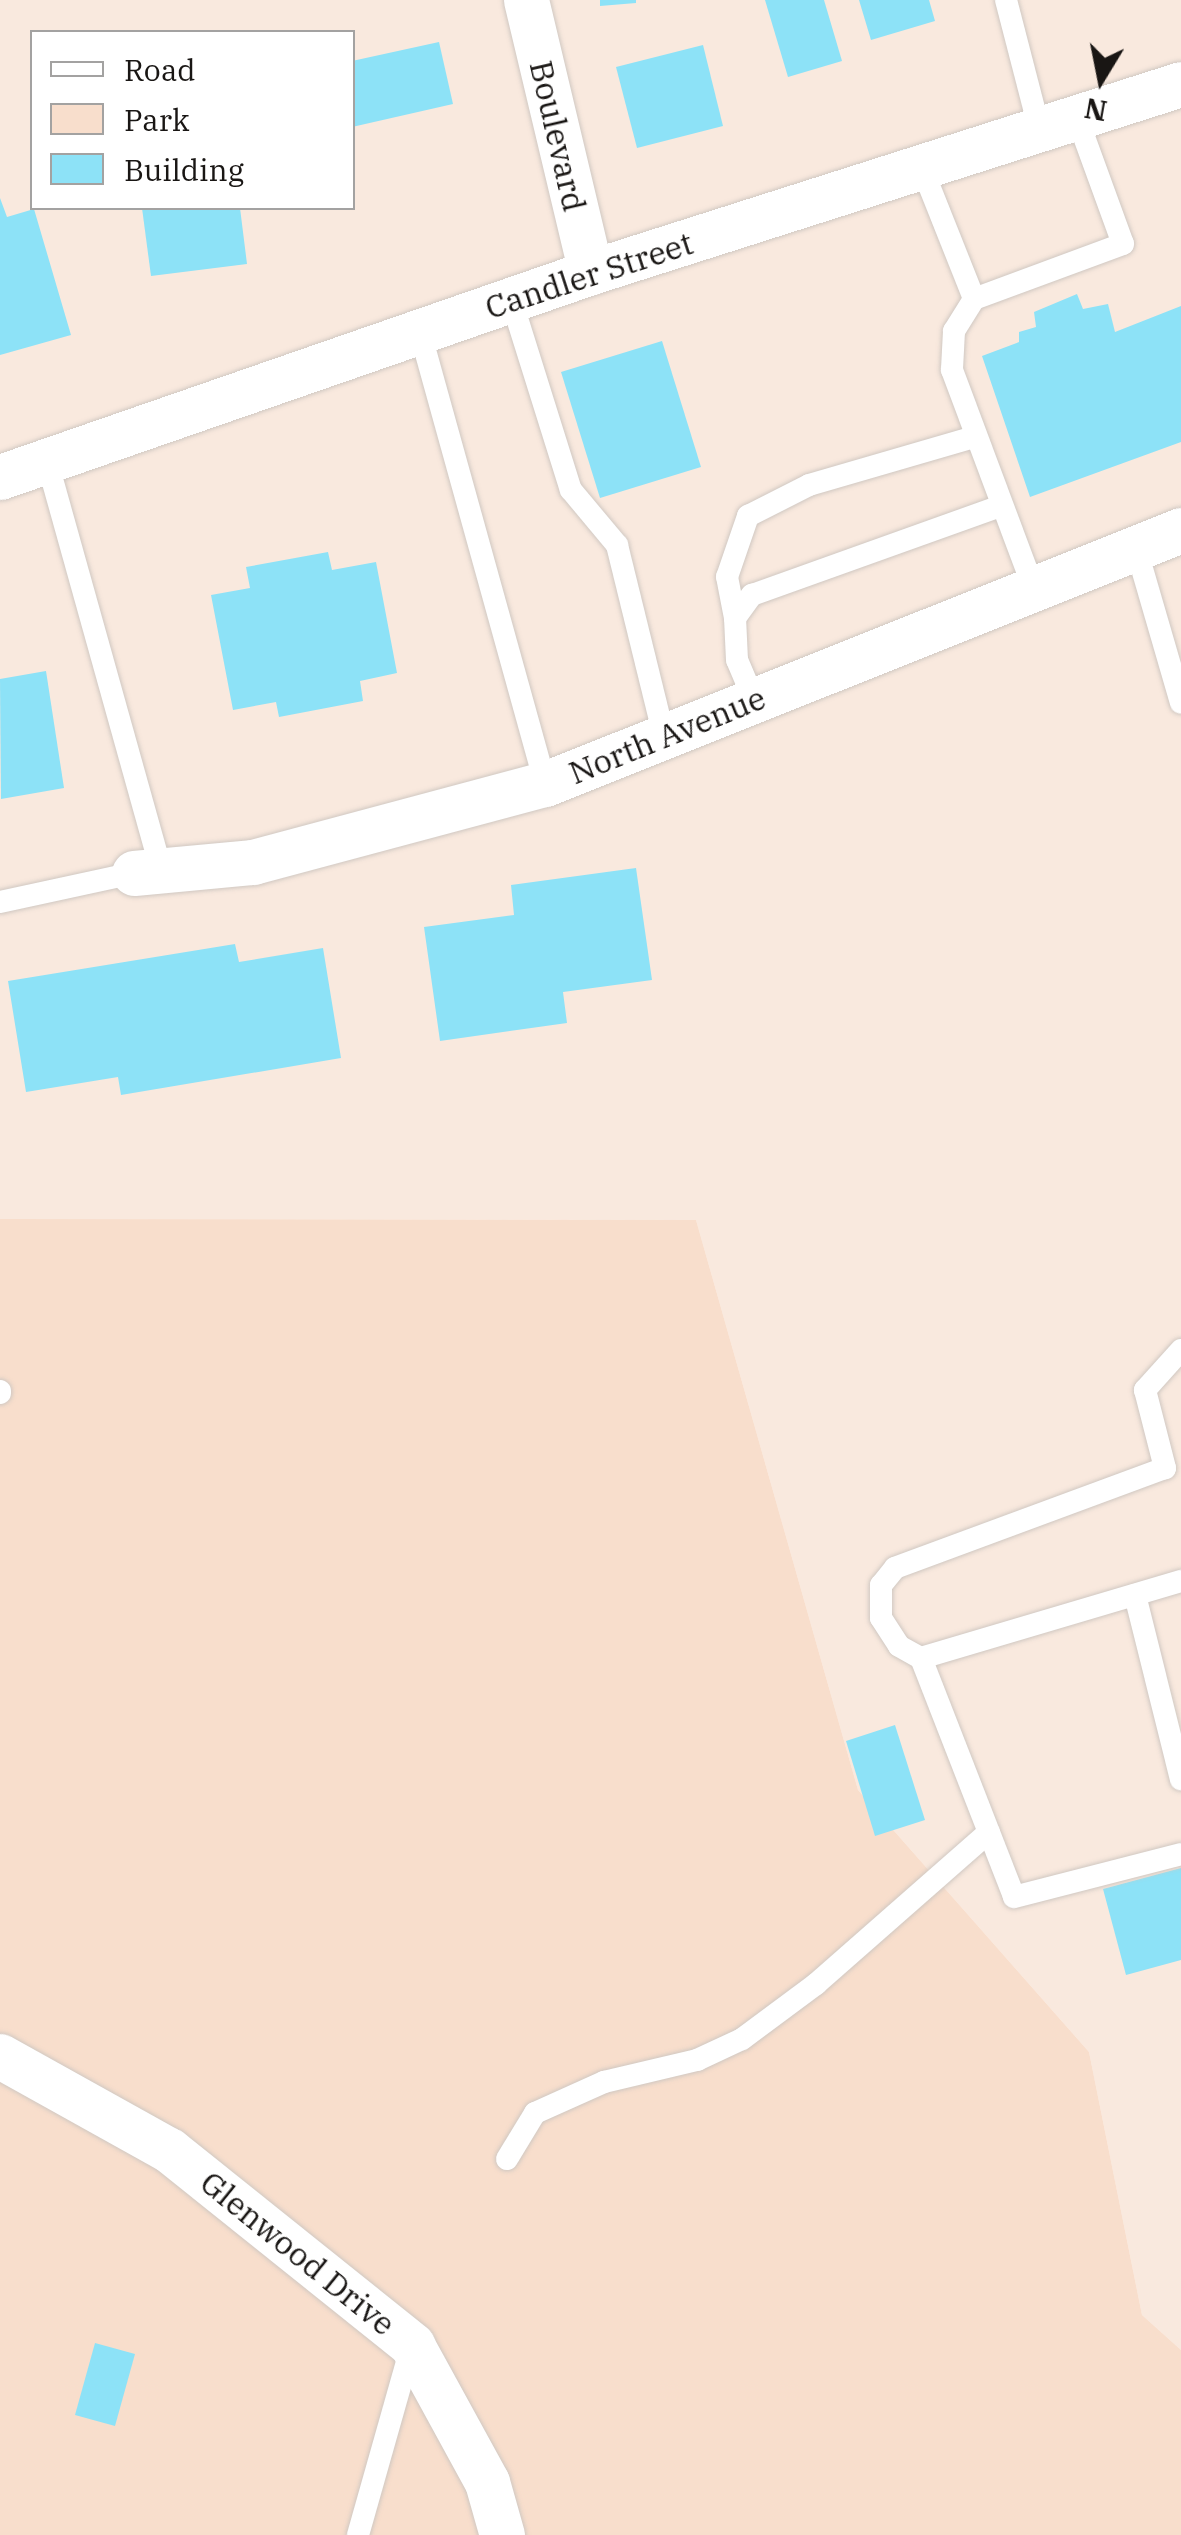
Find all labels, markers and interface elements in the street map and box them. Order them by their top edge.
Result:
legend [30,30,355,210]
north arrow [1051,30,1151,130]
text: Road [124,50,196,89]
street label: Boulevard [522,57,594,215]
text: N [1082,90,1110,130]
text: Park [124,100,190,139]
text: Building [124,150,244,189]
street label: Candler Street [480,223,698,327]
street label: North Avenue [563,678,771,792]
street label: Glenwood Drive [193,2163,403,2343]

